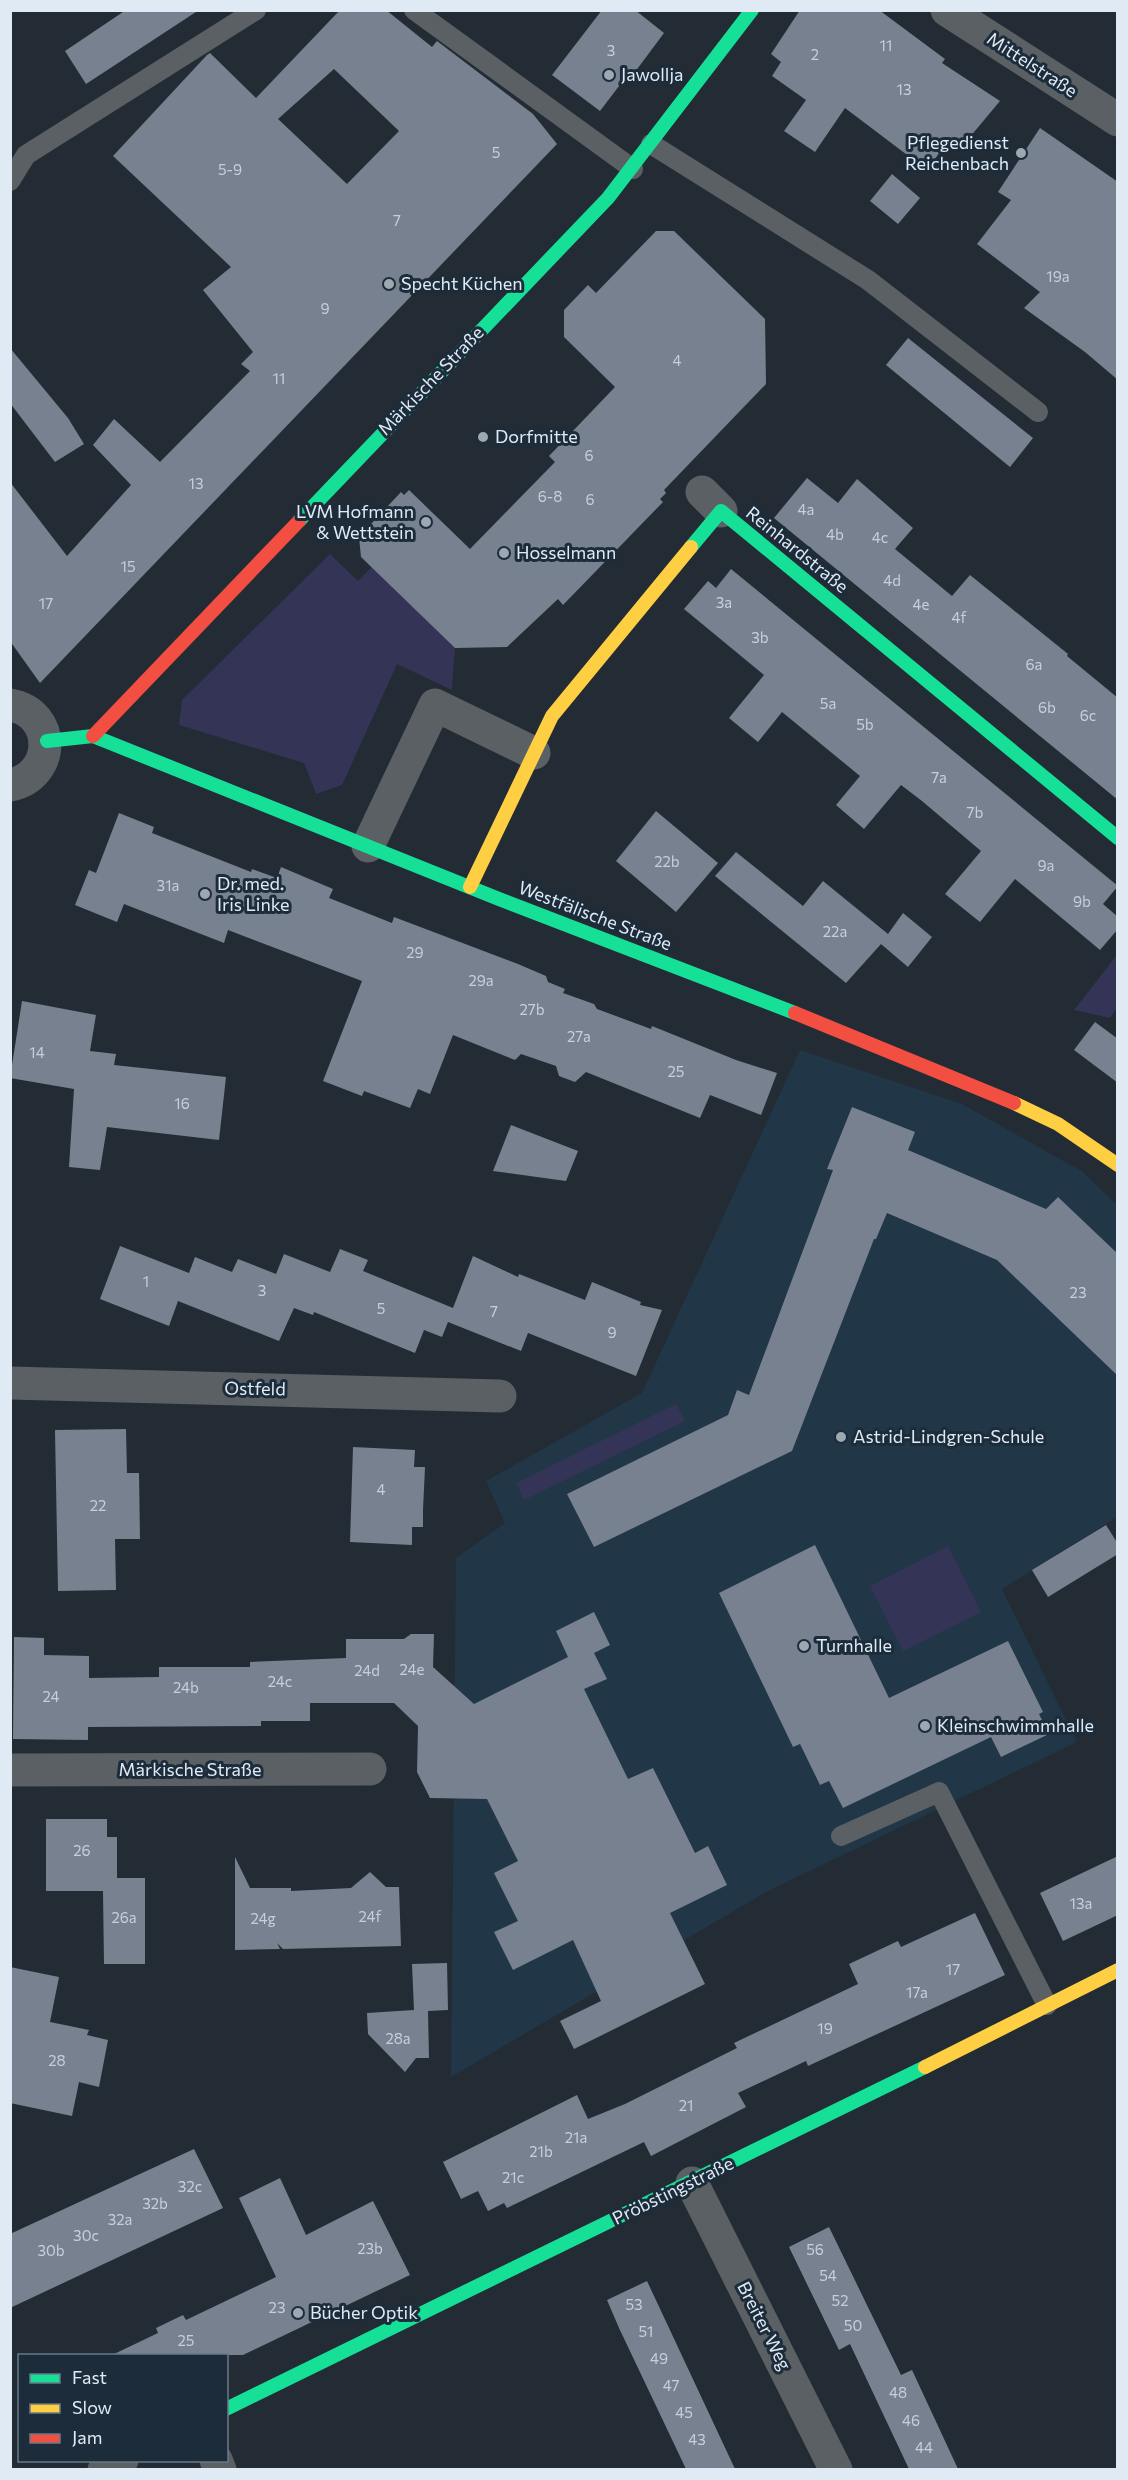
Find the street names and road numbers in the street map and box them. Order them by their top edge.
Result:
street label: Mittelstraße [983,27,1082,101]
street label: Märkische Straße [373,321,488,439]
street label: Reinhardstraße [742,501,853,597]
street label: Westfälische Straße [516,876,675,954]
street label: Ostfeld [224,1376,286,1400]
street label: Märkische Straße [119,1758,261,1780]
street label: Pröbstingstraße [608,2151,737,2229]
street label: Breiter Weg [733,2278,797,2374]

